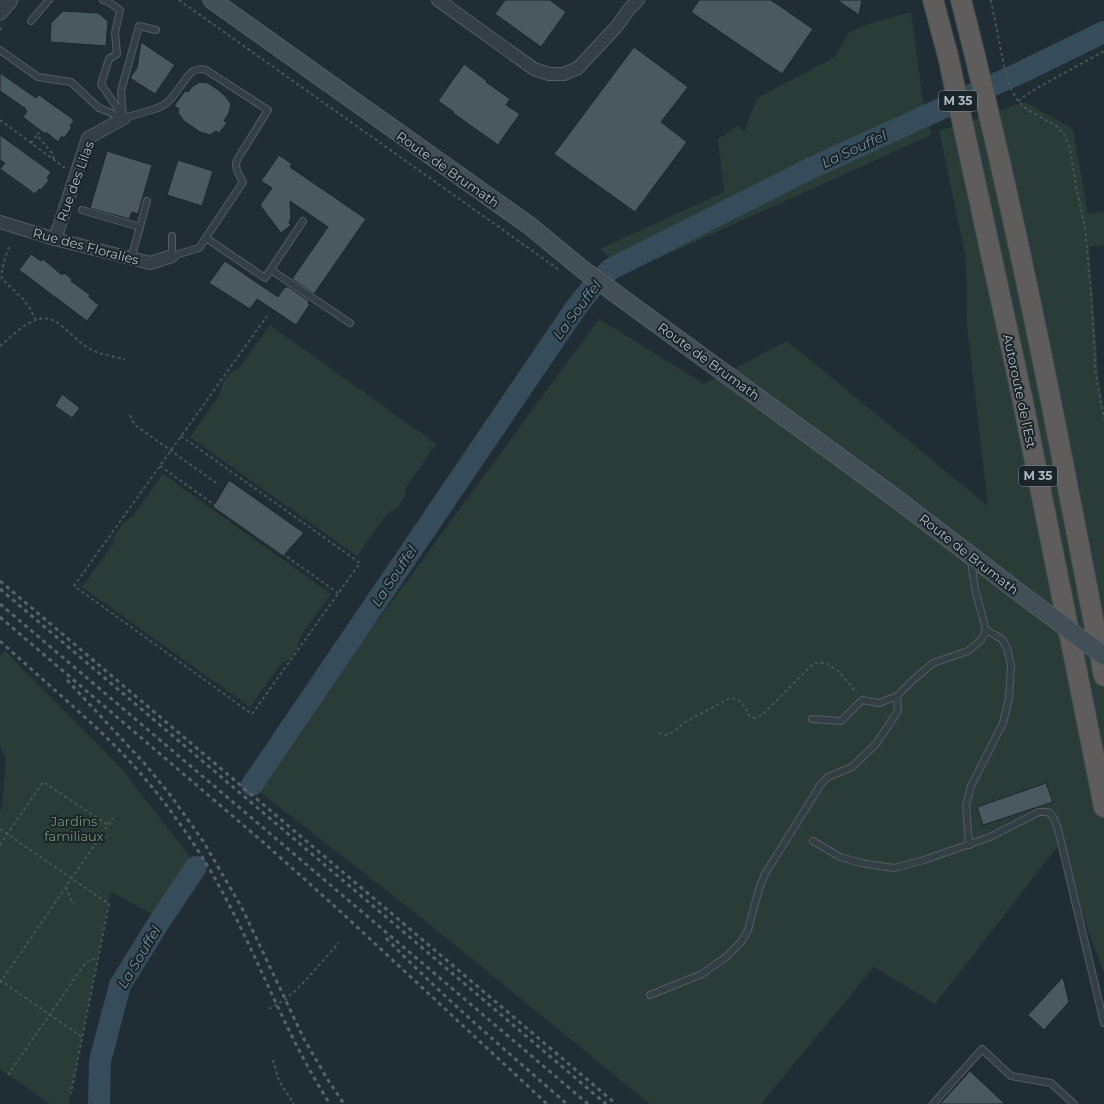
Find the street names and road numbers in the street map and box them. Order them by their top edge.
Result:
road number: M 35 [939,91,977,111]
street label: Route de Brumath [393,127,503,211]
street label: Rue des Lilas [53,139,97,223]
street label: Rue des Floralies [31,224,141,268]
street label: Route de Brumath [655,319,763,403]
street label: Autoroute de l’Est [1000,333,1040,449]
road number: M 35 [1019,466,1057,486]
street label: Route de Brumath [916,510,1022,598]

